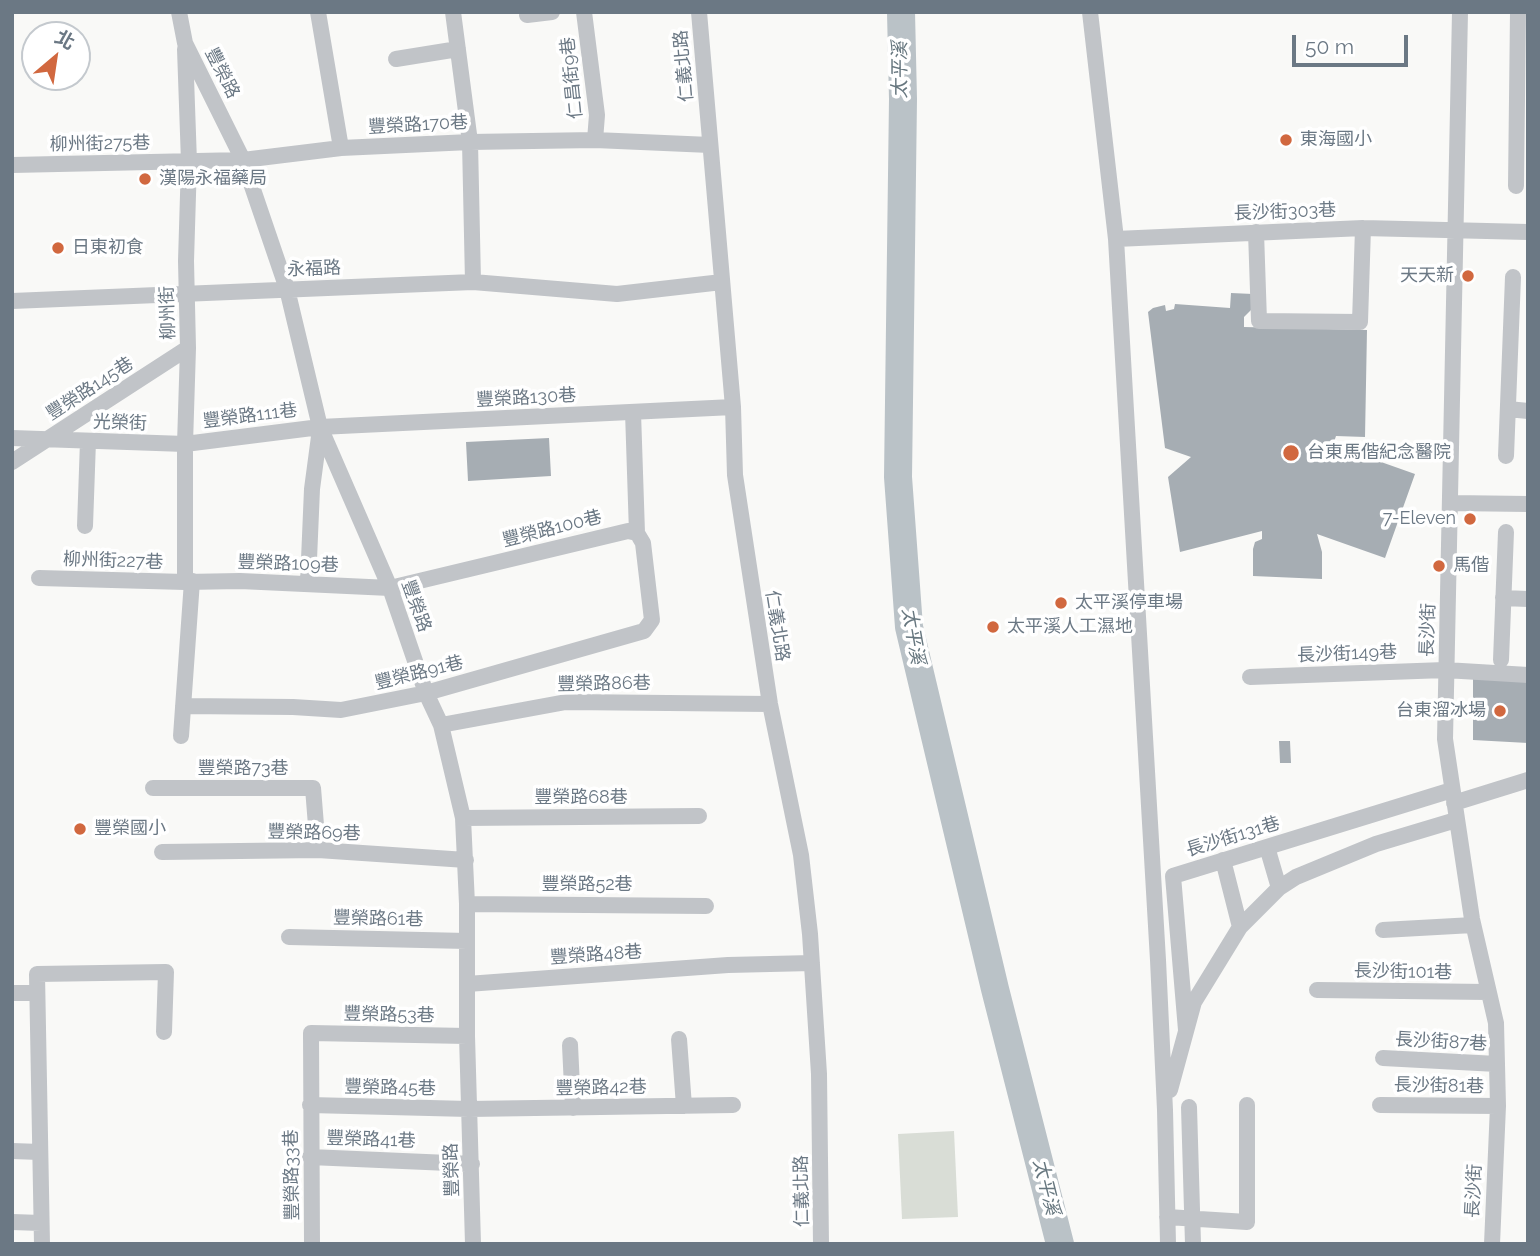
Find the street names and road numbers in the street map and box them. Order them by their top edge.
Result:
street label: 仁義北路 [670,29,698,103]
street label: 仁昌街9巷 [557,36,587,120]
street label: 豐榮路 [200,44,244,102]
street label: 豐榮路170巷 [367,112,469,138]
street label: 柳州街275巷 [50,132,150,156]
street label: 長沙街303巷 [1234,199,1336,225]
street label: 永福路 [287,257,341,281]
street label: 柳州街 [156,286,180,340]
street label: 豐榮路145巷 [42,353,138,425]
street label: 豐榮路130巷 [475,385,577,411]
street label: 豐榮路111巷 [201,399,299,433]
street label: 光榮街 [93,411,147,435]
street label: 豐榮路100巷 [500,506,604,552]
street label: 柳州街227巷 [62,548,164,574]
street label: 豐榮路109巷 [237,551,339,577]
street label: 豐榮路 [397,577,435,635]
street label: 仁義北路 [761,589,793,663]
street label: 長沙街 [1416,603,1440,657]
street label: 長沙街149巷 [1297,641,1397,667]
street label: 豐榮路91巷 [373,652,465,694]
street label: 豐榮路86巷 [557,672,651,696]
street label: 豐榮路73巷 [197,758,289,780]
street label: 豐榮路68巷 [534,787,628,809]
street label: 長沙街131巷 [1183,812,1283,862]
street label: 豐榮路69巷 [267,821,361,845]
street label: 豐榮路52巷 [541,874,633,896]
street label: 豐榮路61巷 [333,907,423,931]
street label: 豐榮路48巷 [549,941,643,969]
street label: 長沙街101巷 [1354,960,1452,984]
street label: 豐榮路53巷 [343,1003,435,1027]
street label: 長沙街87巷 [1394,1029,1488,1055]
street label: 長沙街81巷 [1394,1074,1484,1098]
street label: 豐榮路45巷 [344,1076,436,1100]
street label: 豐榮路42巷 [555,1076,647,1100]
street label: 豐榮路41巷 [326,1128,416,1152]
street label: 豐榮路33巷 [280,1129,304,1221]
street label: 豐榮路 [440,1143,464,1197]
street label: 仁義北路 [791,1155,813,1227]
street label: 長沙街 [1462,1163,1486,1219]

